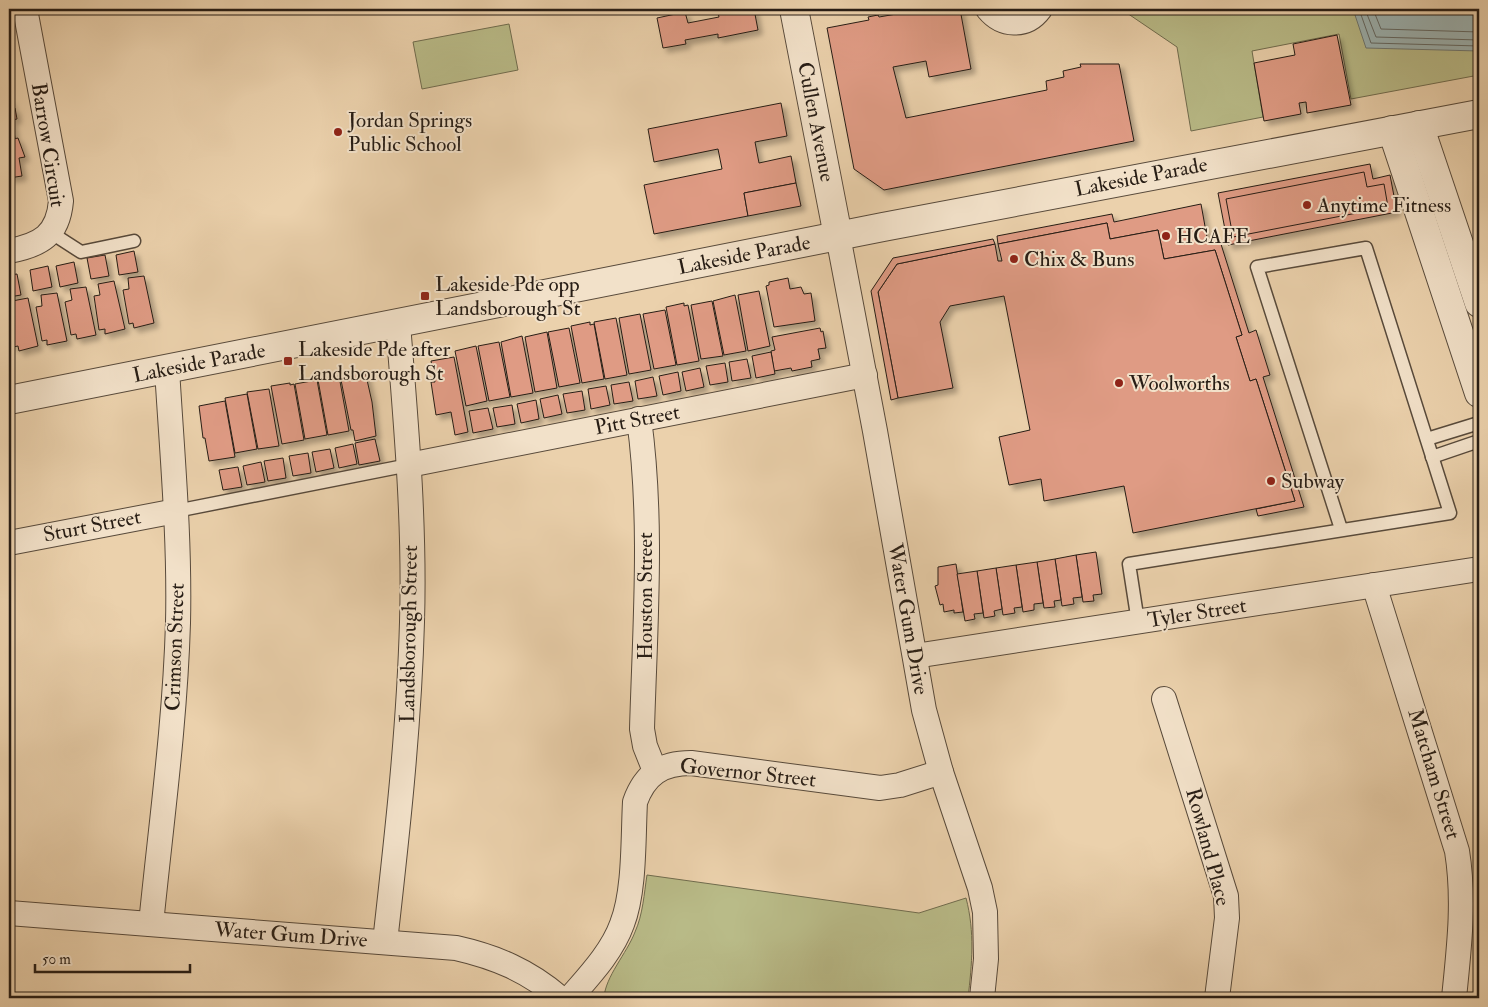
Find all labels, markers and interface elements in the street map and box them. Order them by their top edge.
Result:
street label: Cullen Avenue [791,60,841,184]
street label: Barrow Circuit [25,81,71,209]
place label: Jordan Springs Public School [347,107,472,158]
marker: Jordan Springs Public School [332,126,344,138]
street label: Lakeside Parade [1072,151,1210,203]
place label: Anytime Fitness [1316,192,1451,219]
marker: Anytime Fitness [1301,199,1313,211]
place label: HCAFE [1176,223,1250,250]
street label: Lakeside Parade [675,229,813,281]
marker: HCAFE [1160,230,1172,242]
place label: Chix & Buns [1024,246,1134,273]
marker: Chix & Buns [1008,253,1020,265]
place label: Lakeside Pde opp Landsborough St [435,271,581,322]
marker: Lakeside Pde opp Landsborough St [419,290,431,302]
place label: Lakeside Pde after Landsborough St [298,336,450,387]
street label: Lakeside Parade [130,337,268,389]
marker: Lakeside Pde after Landsborough St [282,355,294,367]
place label: Woolworths [1128,370,1230,397]
marker: Woolworths [1113,377,1125,389]
street label: Pitt Street [592,398,682,441]
place label: Subway [1281,468,1345,495]
marker: Subway [1265,475,1277,487]
street label: Sturt Street [41,503,143,549]
street label: Houston Street [632,532,659,660]
street label: Water Gum Drive [881,540,935,697]
street label: Landsborough Street [394,545,424,723]
street label: Crimson Street [159,582,191,711]
street label: Tyler Street [1146,592,1248,634]
street label: Matcham Street [1401,705,1467,843]
street label: Governor Street [679,752,818,794]
street label: Rowland Place [1179,785,1237,909]
street label: Water Gum Drive [213,916,369,954]
scale bar [35,942,190,974]
text: 50 m [42,950,71,969]

